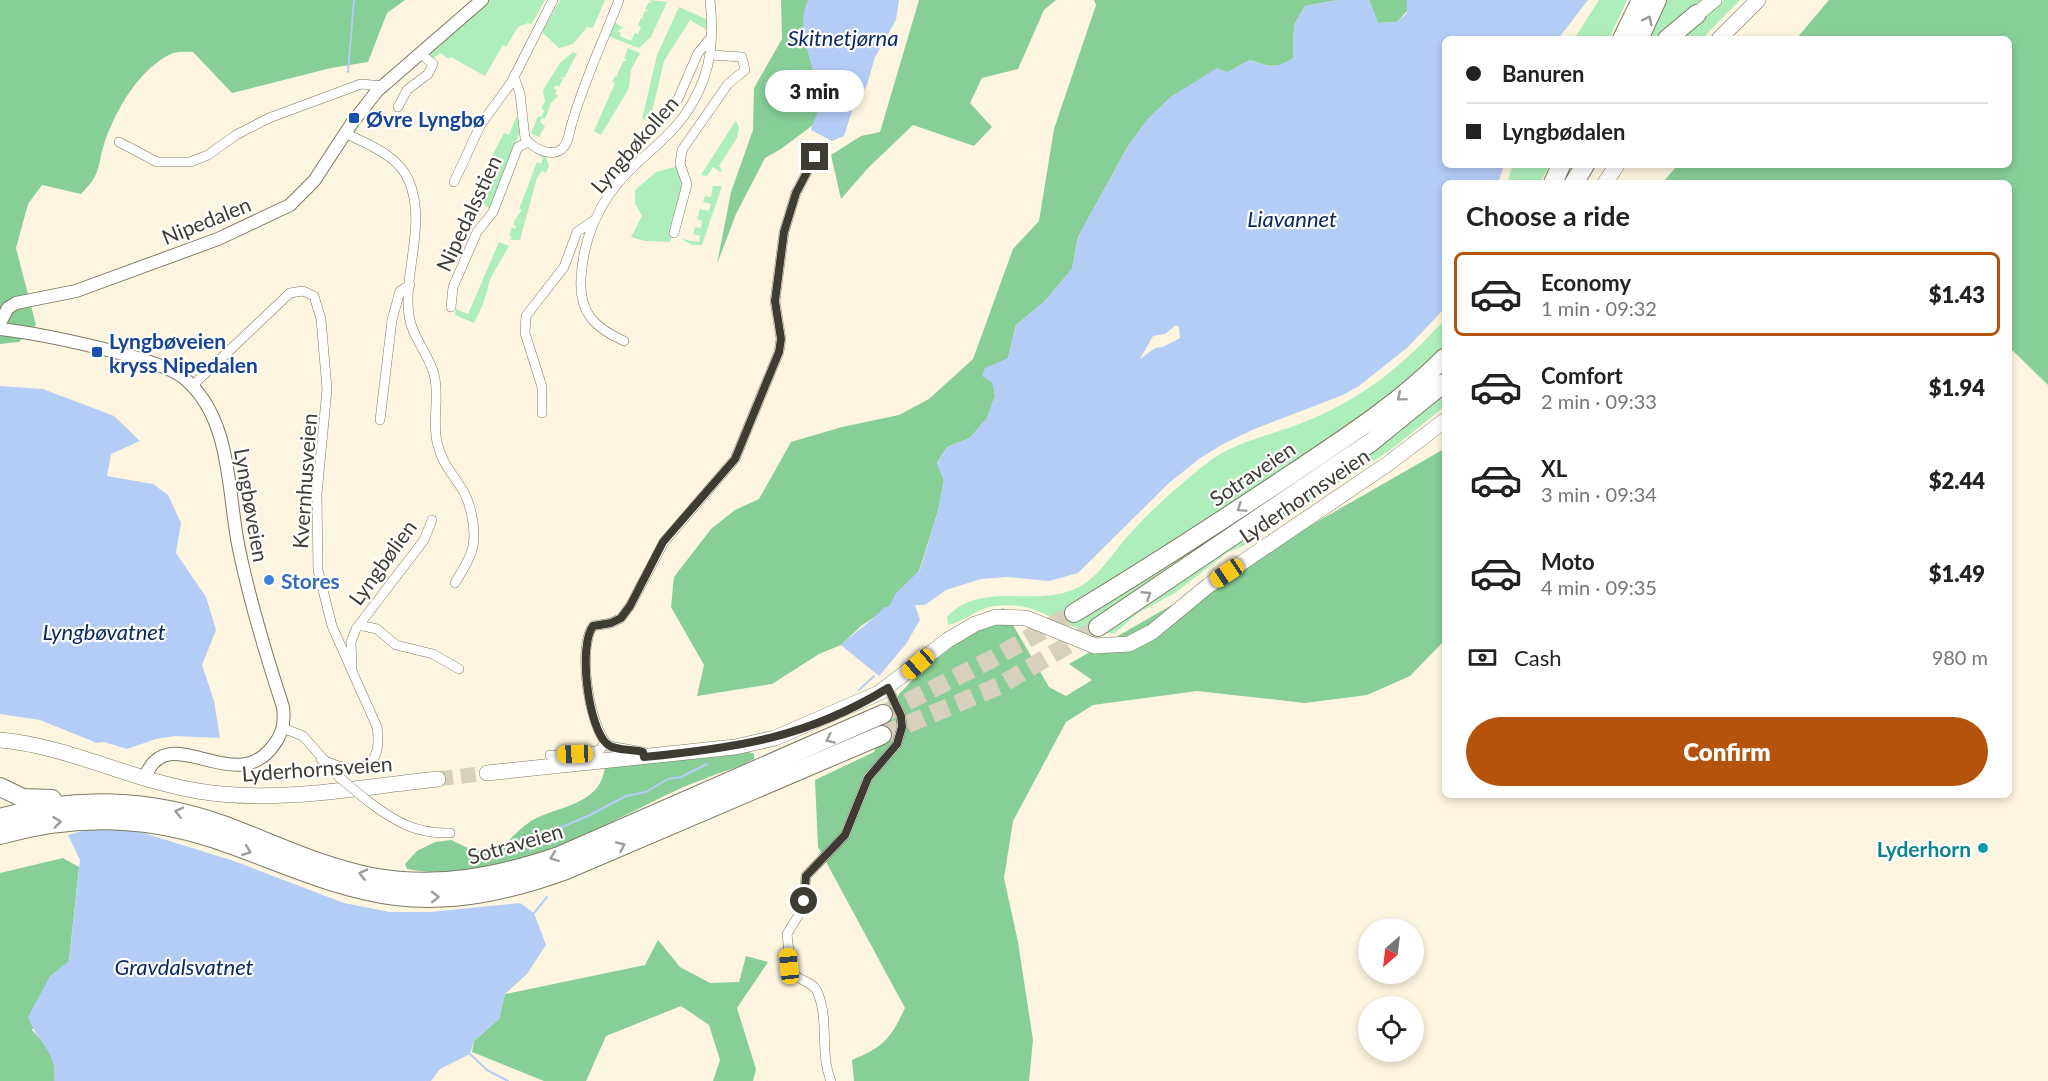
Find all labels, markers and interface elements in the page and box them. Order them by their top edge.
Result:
one-way arrow [1641,15,1652,26]
water label: Skitnetjørna [787,24,899,51]
text: Banuren [1502,60,1584,87]
callout: 3 min [766,70,864,112]
text: 3 min [790,79,839,103]
street label: Lyngbøkollen [585,90,683,198]
place label: Øvre Lyngbø [366,106,485,131]
marker: Øvre Lyngbø [347,111,361,125]
text: Lyngbødalen [1502,118,1625,145]
route end [801,143,828,170]
street label: Nipedalsstien [430,151,506,275]
street label: Nipedalen [158,191,254,249]
text: Choose a ride [1466,199,1630,232]
water label: Liavannet [1247,205,1337,232]
icon: car [1469,267,1523,321]
text: Economy [1541,269,1631,296]
text: $1.43 [1929,281,1985,308]
text: 1 min · 09:32 [1541,296,1657,320]
place label: Lyngbøveien kryss Nipedalen [109,328,258,377]
marker: Lyngbøveien kryss Nipedalen [90,345,104,359]
icon: car [1469,360,1523,414]
text: Comfort [1541,362,1623,389]
text: $1.94 [1929,374,1985,401]
one-way arrow [1397,389,1408,400]
text: 2 min · 09:33 [1541,389,1657,413]
street label: Kvernhusveien [287,412,321,550]
street label: Sotraveien [1204,435,1300,511]
street label: Lyderhornsveien [1234,442,1374,548]
street label: Lyngbøveien [230,446,274,564]
icon: car [1469,453,1523,507]
text: XL [1541,455,1567,482]
text: $2.44 [1929,467,1985,494]
text: 3 min · 09:34 [1541,482,1657,506]
one-way arrow [1236,500,1247,511]
street label: Lyngbølien [343,515,421,609]
icon: car [1469,546,1523,600]
text: Moto [1541,548,1595,575]
car [1207,555,1247,591]
text: $1.49 [1929,560,1985,587]
place label: Stores [281,568,340,593]
marker: Stores [262,573,276,587]
text: 4 min · 09:35 [1541,575,1657,599]
one-way arrow [1141,590,1151,602]
water label: Lyngbøvatnet [42,618,166,645]
icon: cash [1466,641,1499,674]
text: Cash [1514,644,1561,671]
car [899,645,937,683]
text: 980 m [1932,645,1988,669]
button: Confirm [1466,717,1988,786]
one-way arrow [825,731,836,743]
car [557,744,593,764]
street label: Lyderhornsveien [241,750,393,786]
one-way arrow [174,806,184,819]
one-way arrow [52,816,61,828]
street label: Sotraveien [465,818,565,868]
place label: Lyderhorn [1877,836,1971,861]
marker: Lyderhorn [1976,841,1990,855]
one-way arrow [615,842,626,854]
one-way arrow [241,844,252,856]
one-way arrow [549,850,560,863]
one-way arrow [358,869,368,882]
route start [790,887,817,914]
one-way arrow [430,891,439,903]
north arrow [1358,918,1424,984]
map controls [1358,918,1424,1062]
car [778,947,800,985]
water label: Gravdalsvatnet [115,953,254,980]
button: locate [1358,996,1424,1062]

